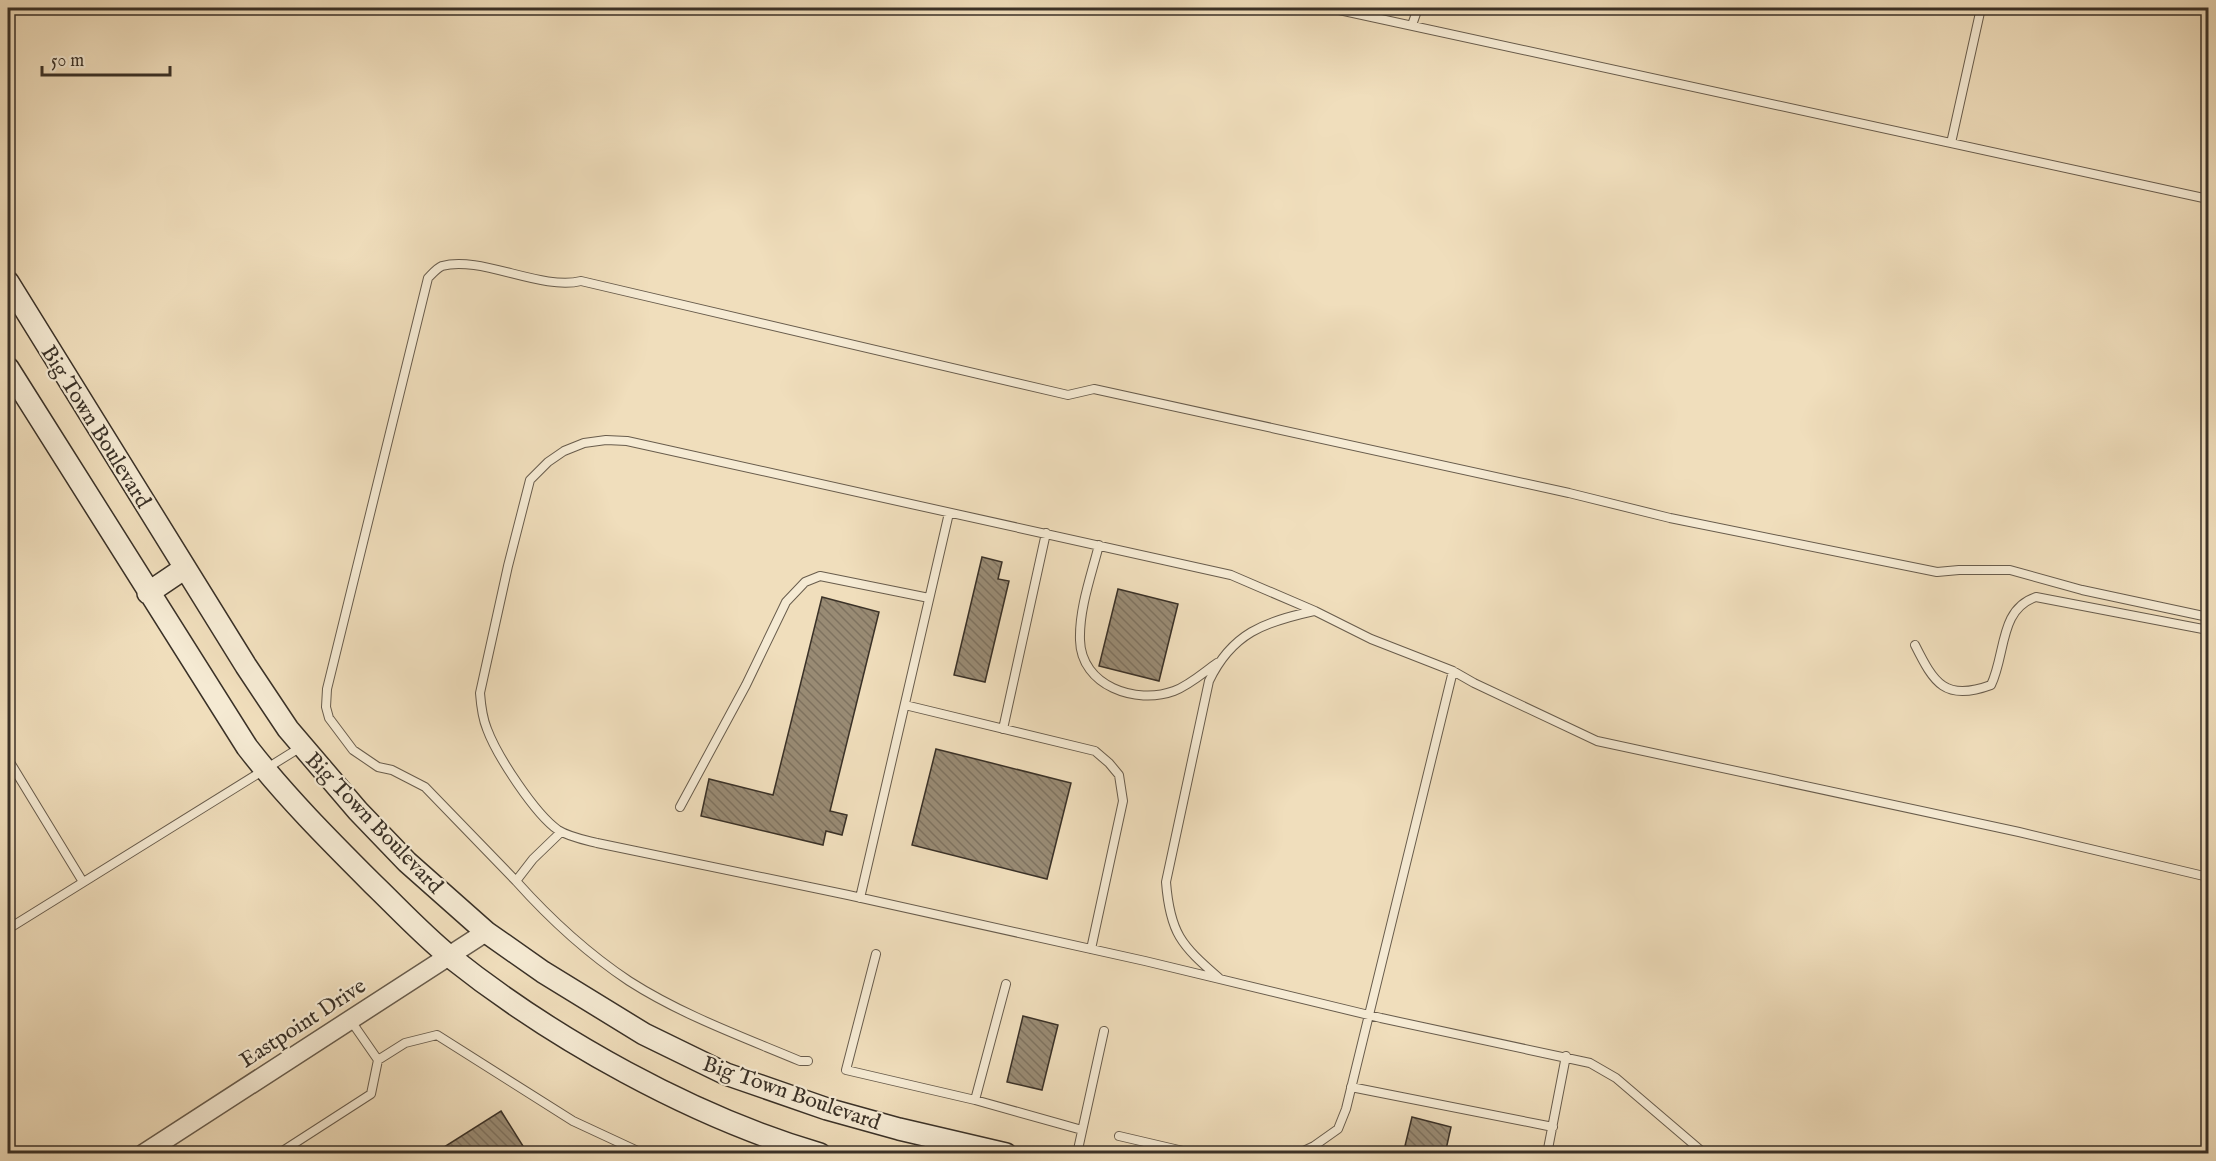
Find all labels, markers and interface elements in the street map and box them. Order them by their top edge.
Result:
scale bar [42,39,170,77]
text: 50 m [51,50,84,73]
street label: Big Town Boulevard [34,341,157,514]
street label: Big Town Boulevard [299,747,449,900]
street label: Eastpoint Drive [235,972,371,1075]
street label: Big Town Boulevard [699,1050,884,1138]

